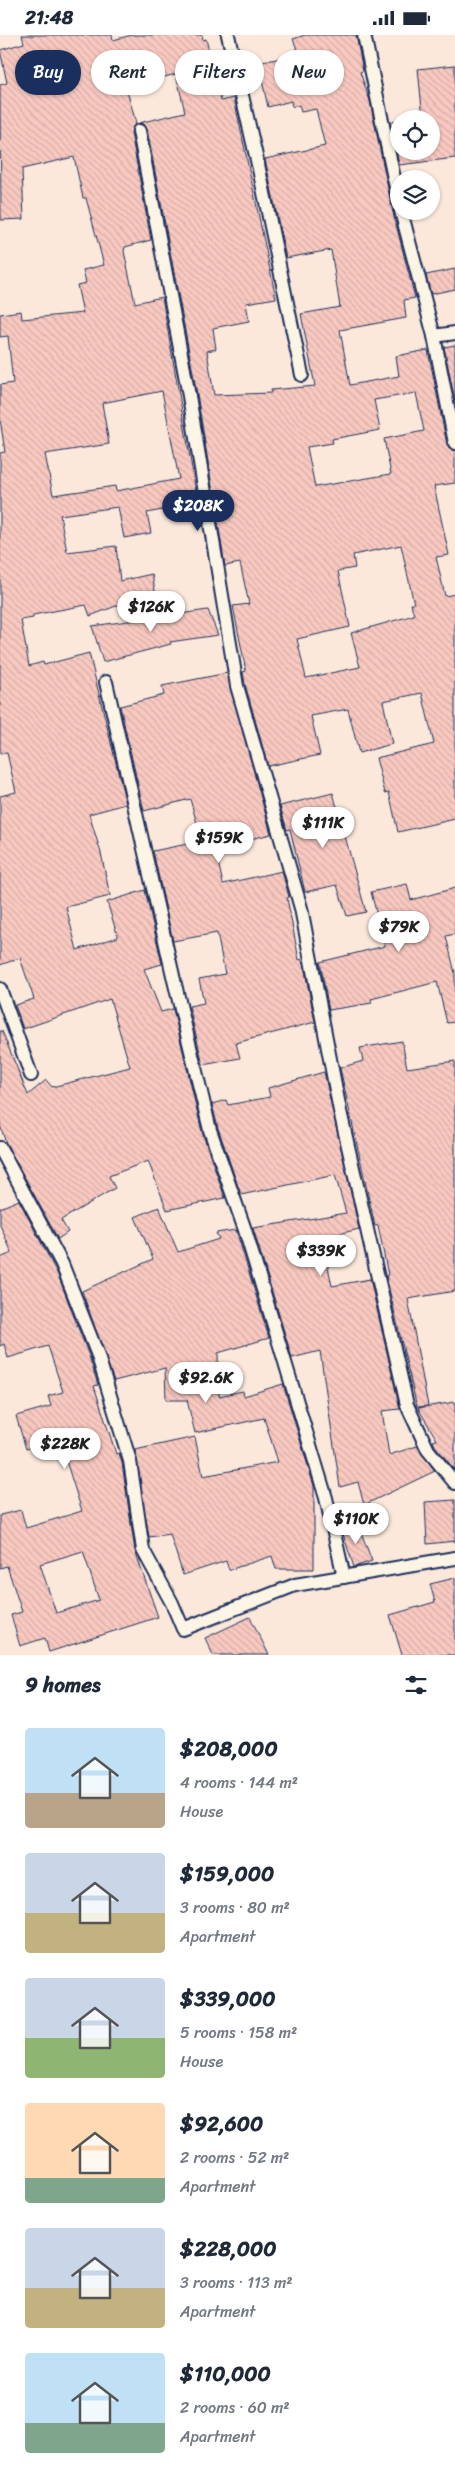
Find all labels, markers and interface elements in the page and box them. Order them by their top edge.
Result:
text: 21:48 [25,1,73,34]
chip: Buy [15,50,81,95]
chip: Rent [91,50,165,95]
chip: Filters [175,50,264,95]
chip: New [274,50,344,95]
map controls [390,110,440,220]
button: locate [390,110,440,160]
button: layers [390,170,440,220]
pin: $208K [163,489,233,532]
text: $208K [173,491,223,520]
pin: $126K [116,591,186,633]
text: $126K [128,592,174,621]
pin: $111K [288,807,358,849]
text: $111K [302,808,344,837]
pin: $159K [184,821,254,864]
text: $159K [196,823,242,852]
pin: $79K [369,911,429,953]
text: $79K [379,912,419,941]
pin: $339K [286,1235,356,1277]
text: $339K [297,1236,345,1265]
pin: $92.6K [165,1361,247,1404]
text: $92.6K [179,1363,233,1392]
pin: $228K [30,1427,100,1470]
text: $228K [41,1429,89,1458]
pin: $110K [321,1503,391,1545]
text: $110K [334,1504,378,1533]
text: 9 homes [25,1666,101,1704]
icon: filters [402,1671,430,1699]
text: $208,000 [180,1730,278,1768]
icon: home [65,1748,125,1808]
text: 4 rooms · 144 m² [180,1768,298,1797]
text: House [180,1797,223,1826]
text: $159,000 [180,1855,274,1893]
icon: home [65,1873,125,1933]
text: 3 rooms · 80 m² [180,1893,290,1922]
text: Apartment [180,1922,256,1951]
text: $339,000 [180,1980,276,2018]
icon: home [65,1998,125,2058]
text: 5 rooms · 158 m² [180,2018,297,2047]
text: House [180,2047,223,2076]
text: $92,600 [180,2105,263,2143]
icon: home [65,2123,125,2183]
text: 2 rooms · 52 m² [180,2143,289,2172]
text: Apartment [180,2172,256,2201]
text: $228,000 [180,2230,277,2268]
icon: home [65,2248,125,2308]
text: 3 rooms · 113 m² [180,2268,292,2297]
text: Apartment [180,2297,256,2326]
text: $110,000 [180,2355,271,2393]
icon: home [65,2373,125,2433]
text: 2 rooms · 60 m² [180,2393,290,2422]
text: Apartment [180,2422,256,2451]

